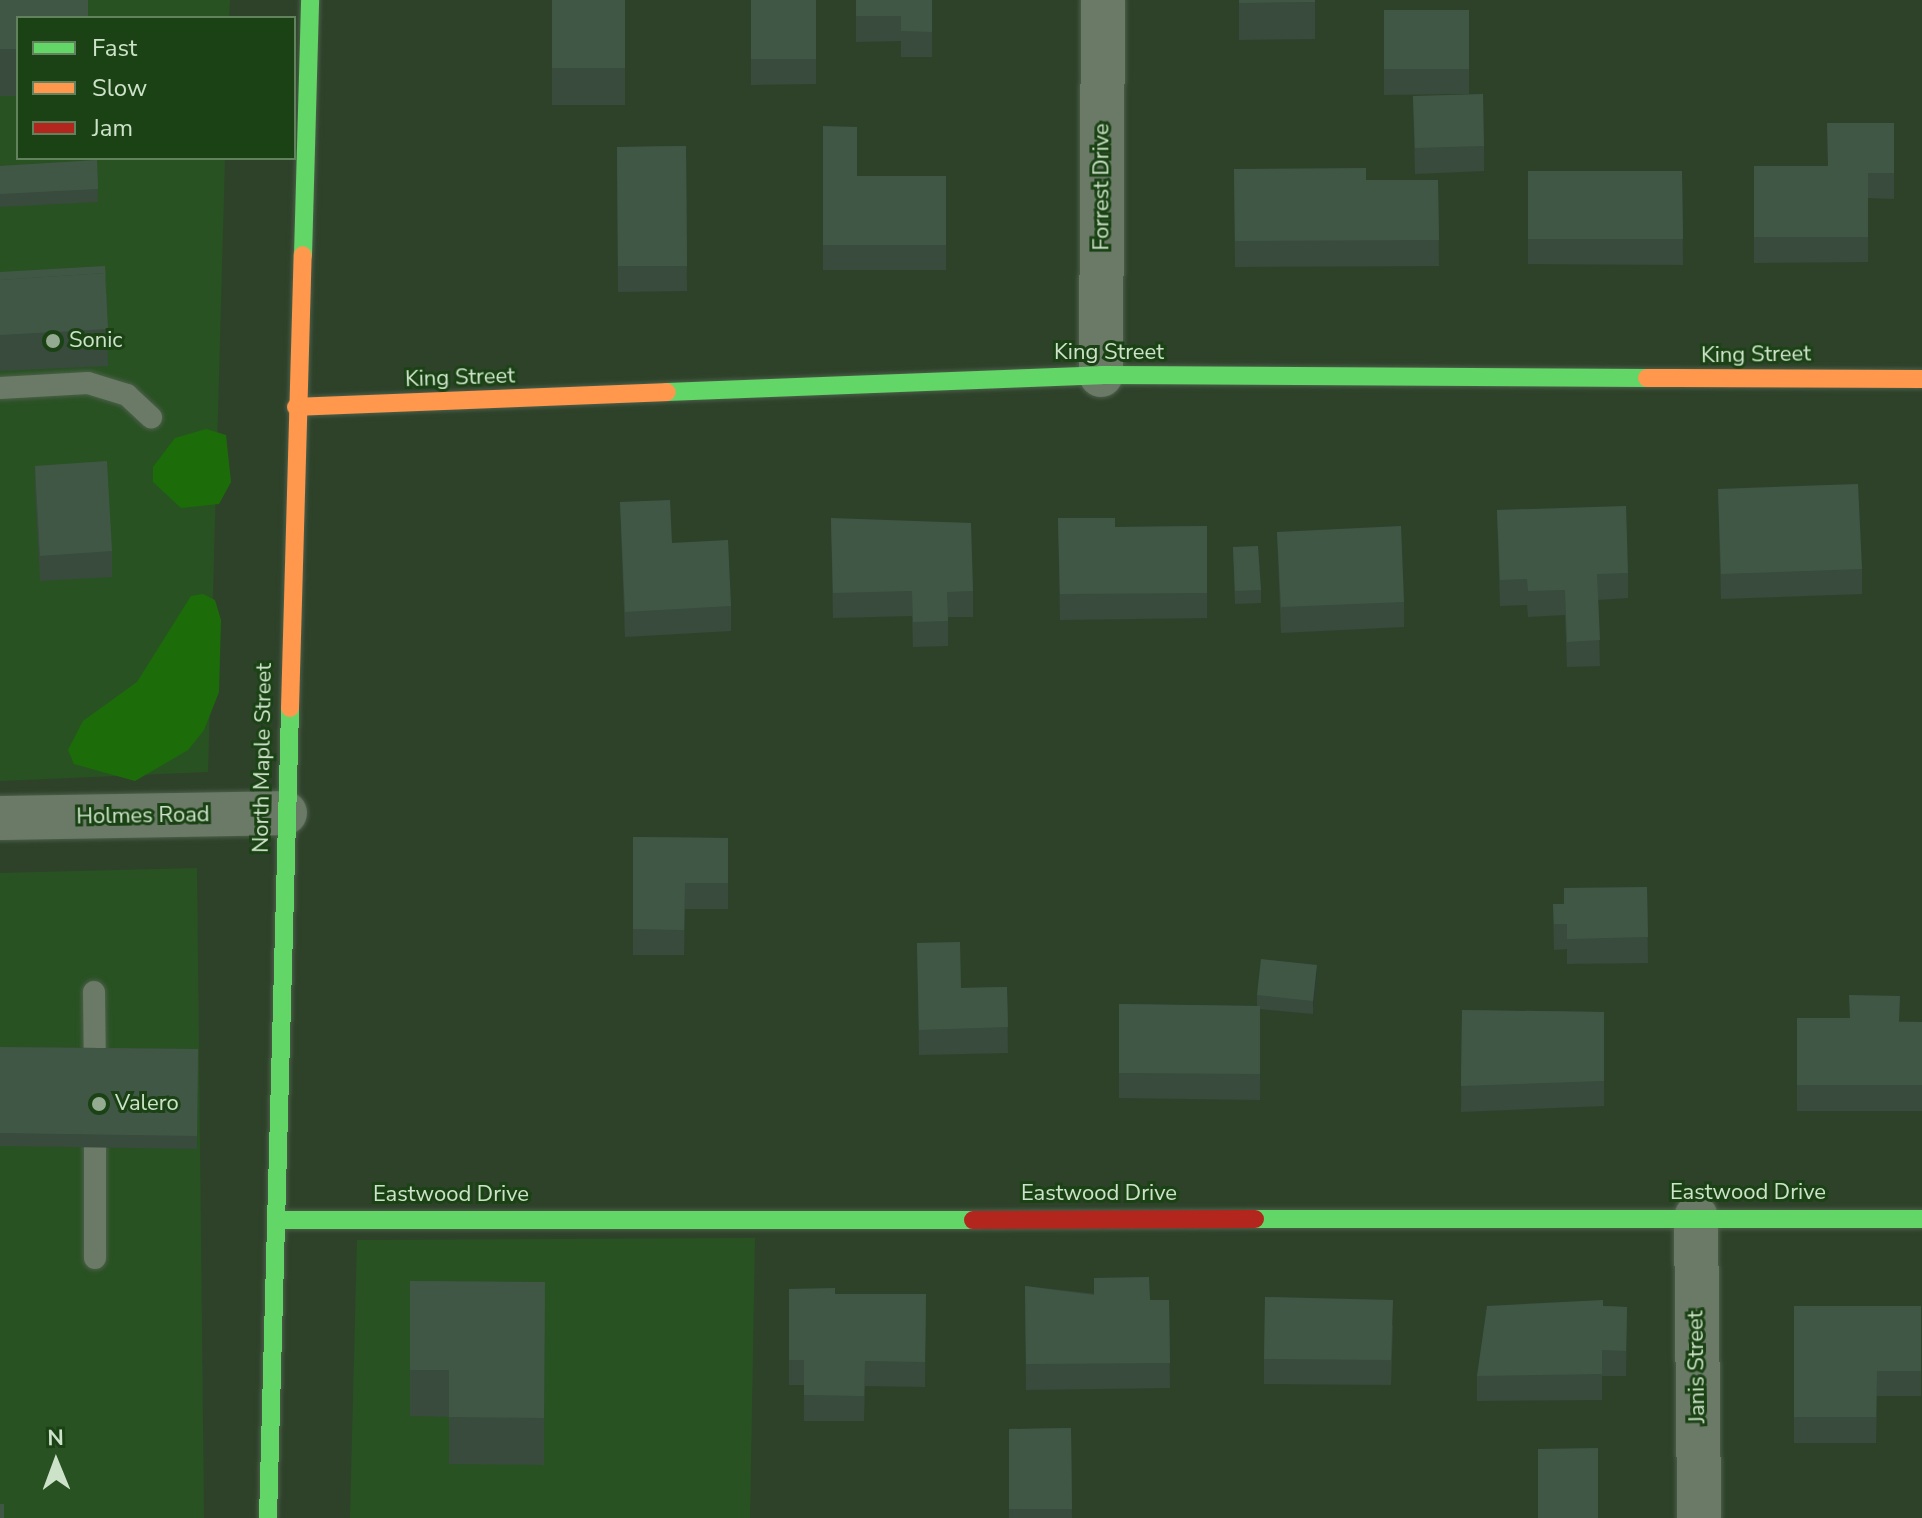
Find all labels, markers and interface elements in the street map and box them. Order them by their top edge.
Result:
legend [16,16,296,160]
text: Fast [92,32,137,64]
text: Slow [92,72,147,104]
text: Jam [92,112,133,144]
street label: Forrest Drive [1089,123,1115,251]
place label: Sonic [69,328,123,354]
marker: Sonic [44,332,62,350]
street label: King Street [1054,340,1164,366]
street label: King Street [1701,341,1811,369]
street label: King Street [405,363,515,393]
street label: North Maple Street [248,663,278,853]
street label: Holmes Road [76,802,210,830]
place label: Valero [115,1091,179,1117]
marker: Valero [90,1095,108,1113]
street label: Eastwood Drive [1670,1180,1826,1206]
street label: Eastwood Drive [1021,1181,1177,1207]
street label: Eastwood Drive [373,1182,529,1208]
street label: Janis Street [1683,1310,1711,1424]
north arrow [16,1422,96,1502]
text: N [47,1423,64,1453]

